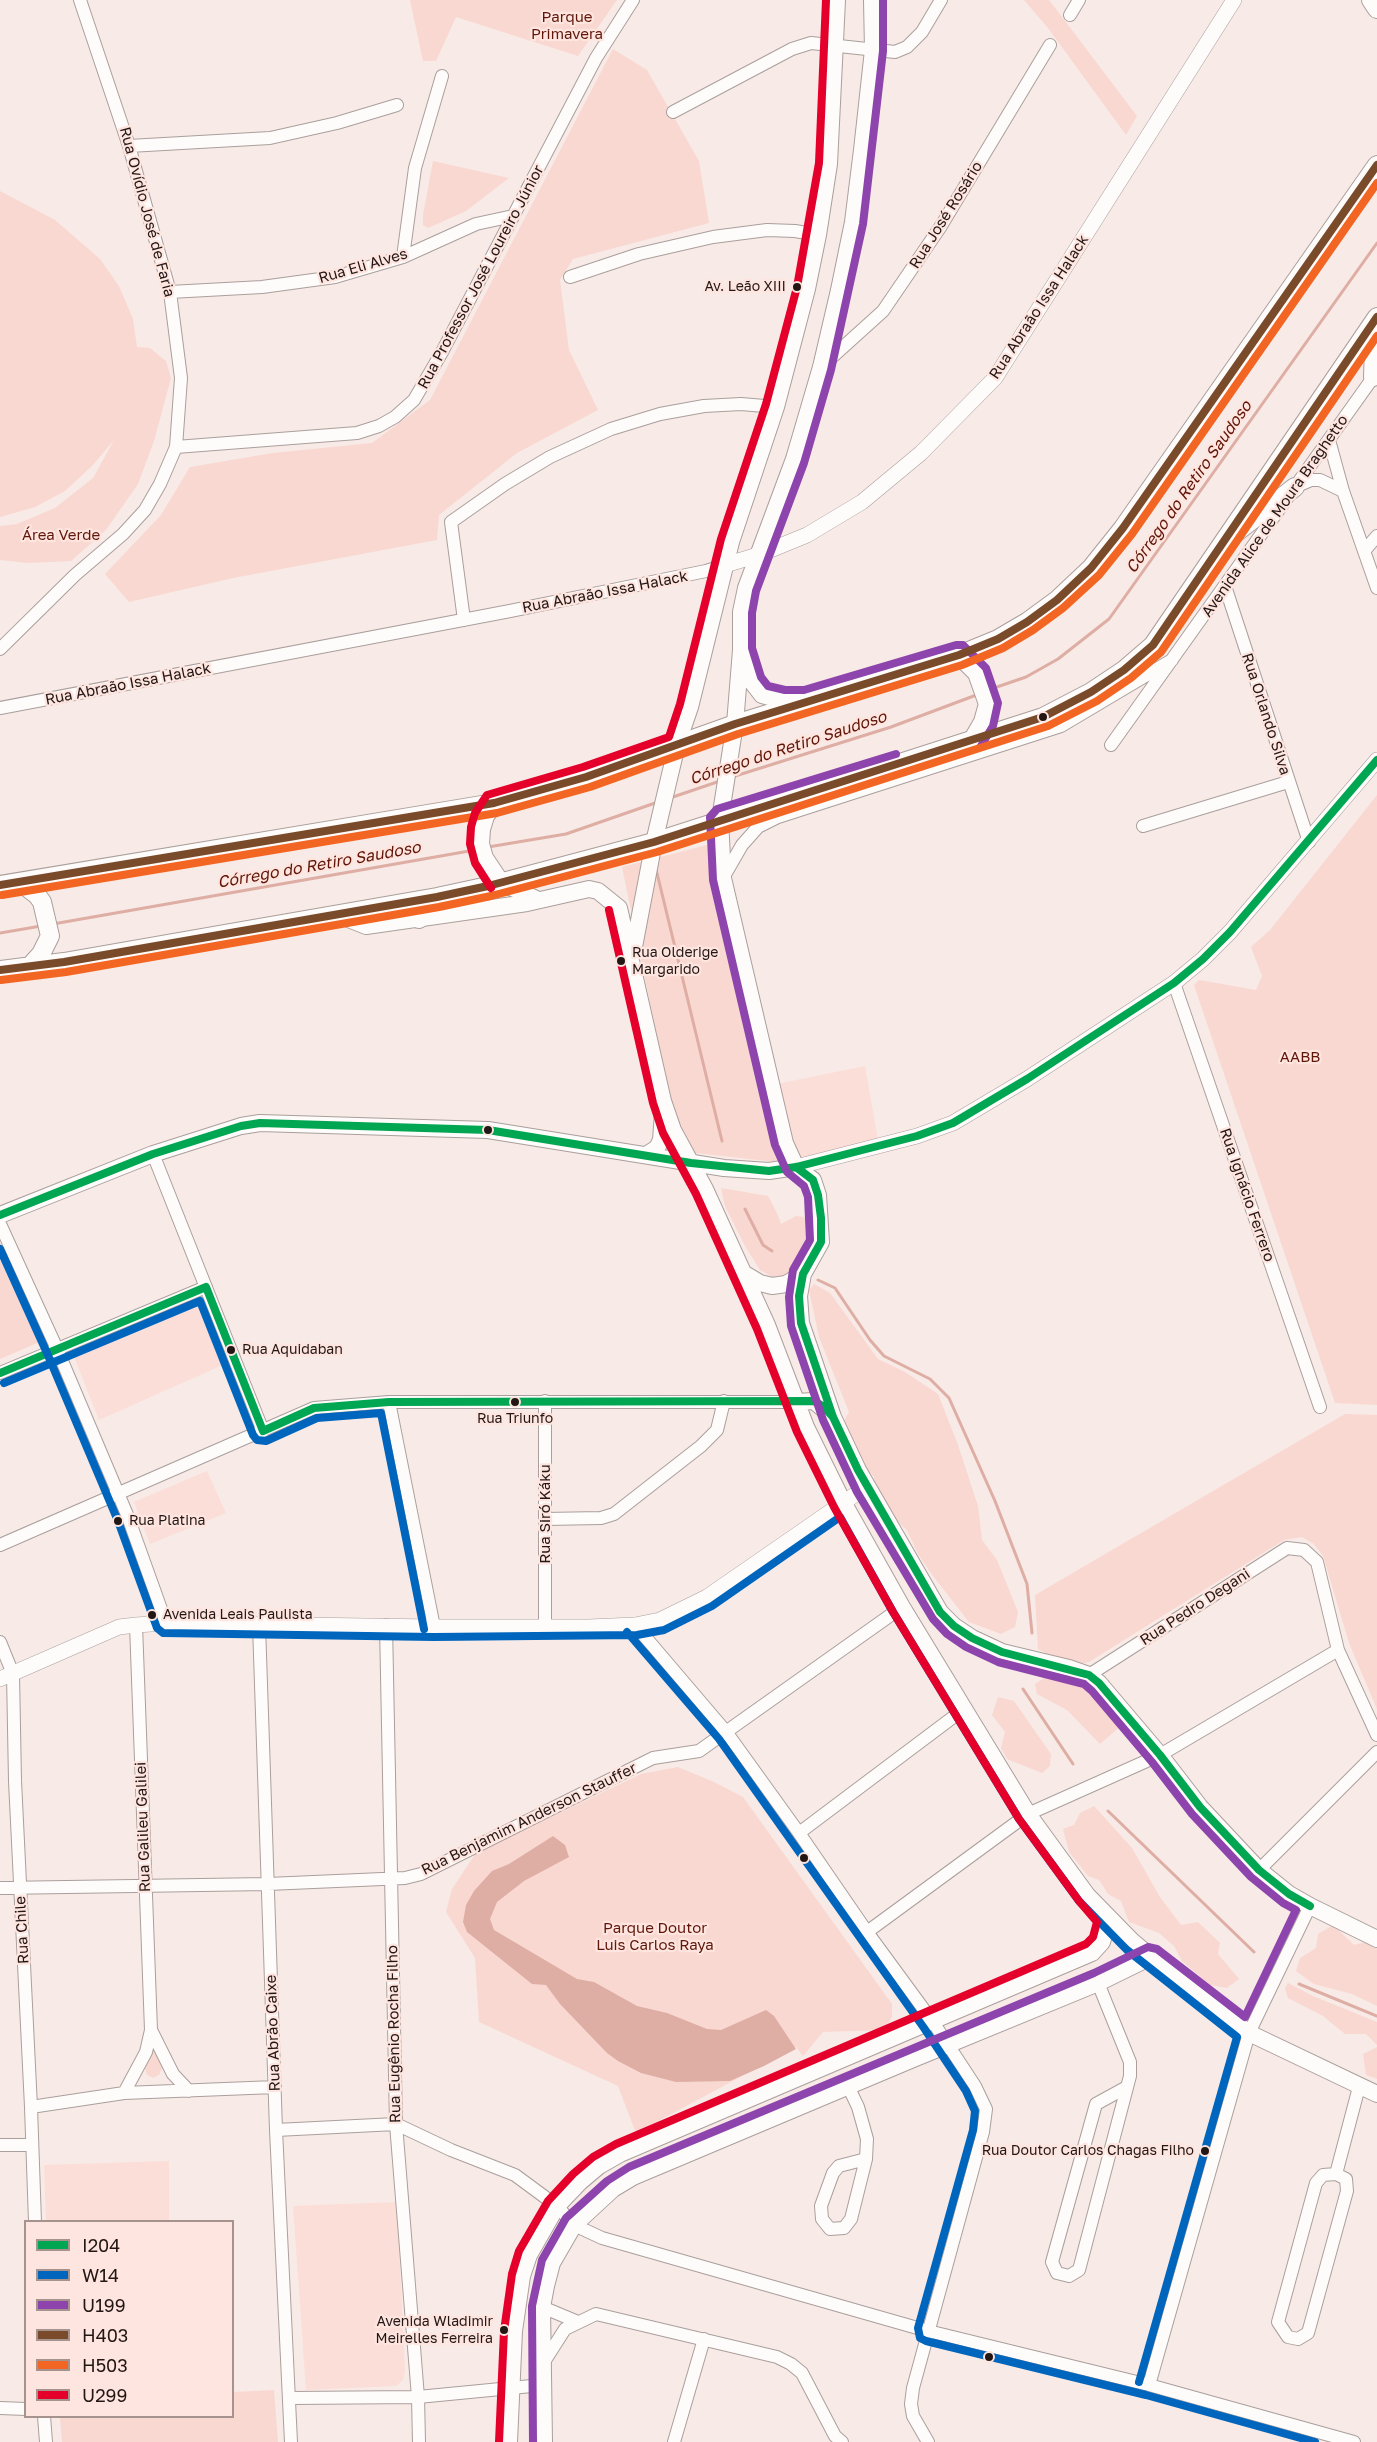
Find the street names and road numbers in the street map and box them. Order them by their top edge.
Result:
street label: Rua Ovídio José de Faria [116,125,178,299]
street label: Rua José Rosário [906,158,986,272]
street label: Rua Professor José Loureiro Júnior [414,162,548,392]
street label: Rua Abraão Issa Halack [986,231,1092,383]
street label: Rua Eli Alves [316,245,410,287]
street label: Avenida Alice de Moura Braghetto [1198,411,1352,621]
street label: Rua Abraão Issa Halack [521,567,689,617]
street label: Rua Orlando Silva [1238,651,1294,777]
street label: Rua Abraão Issa Halack [44,659,212,709]
street label: Rua Ignácio Ferrero [1216,1126,1278,1264]
street label: Rua Siró Káku [536,1464,554,1564]
street label: Rua Pedro Degani [1137,1565,1253,1649]
street label: Rua Benjamim Anderson Stauffer [418,1759,640,1879]
street label: Rua Galileu Galilei [132,1761,154,1893]
street label: Rua Chile [11,1896,33,1964]
street label: Rua Eugênio Rocha Filho [383,1945,405,2123]
street label: Rua Abrão Caixe [262,1974,284,2092]

